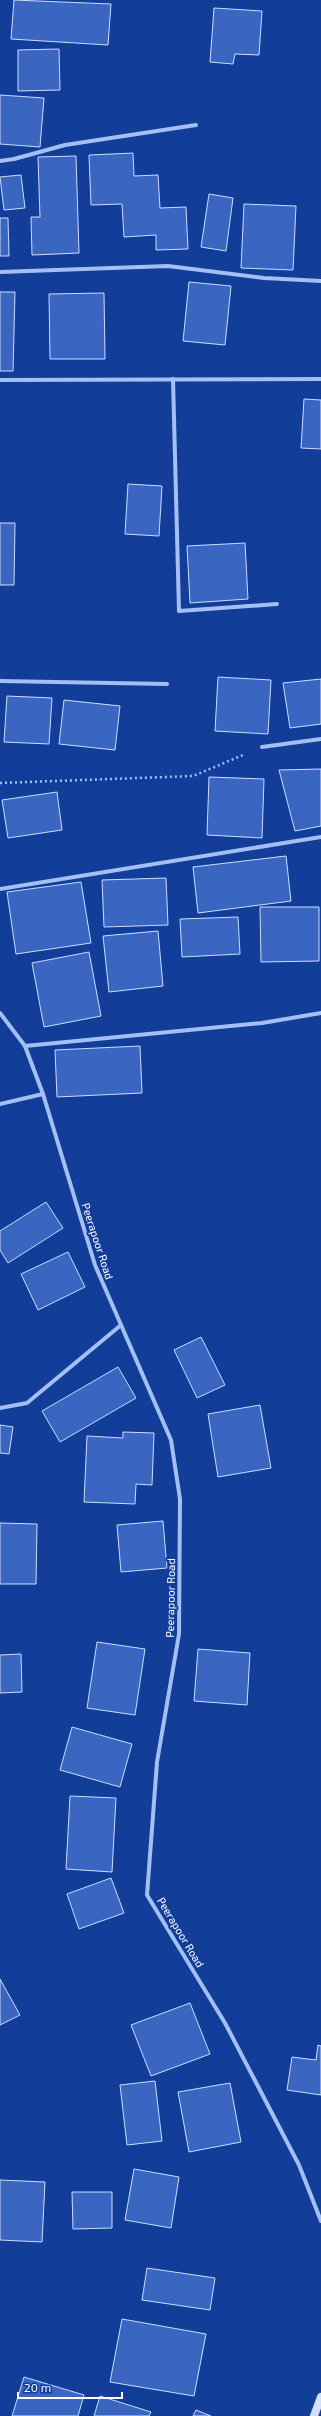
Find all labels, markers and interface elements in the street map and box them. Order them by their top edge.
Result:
street label: Peerapoor Road [80,1201,116,1281]
street label: Peerapoor Road [163,1558,177,1638]
street label: Peerapoor Road [155,1895,207,1969]
scale bar [18,2374,122,2400]
text: 20 m [24,2380,51,2394]

